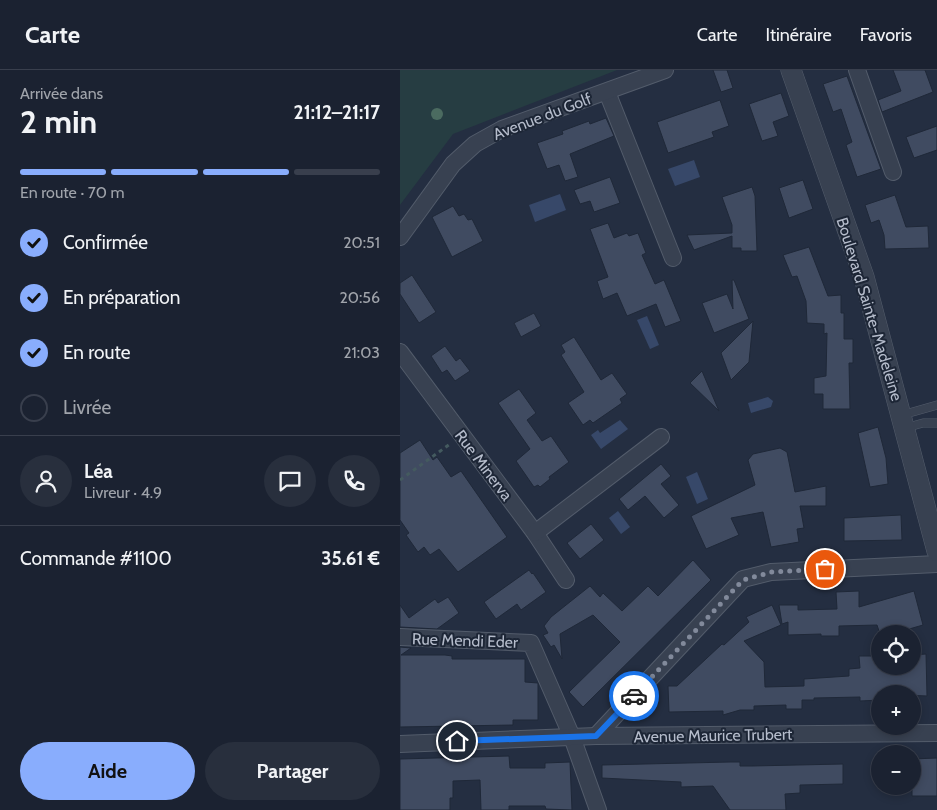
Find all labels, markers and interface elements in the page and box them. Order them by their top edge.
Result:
text: Carte [25,20,80,49]
text: Carte [697,24,737,46]
text: Itinéraire [765,24,832,46]
text: Favoris [860,24,912,46]
text: Arrivée dans [20,84,103,103]
street label: Avenue du Golf [490,89,595,144]
text: 21:12–21:17 [294,101,380,124]
text: 2 min [20,102,97,141]
text: En route · 70 m [20,183,125,202]
street label: Boulevard Sainte-Madeleine [833,215,907,403]
icon: check [20,229,48,257]
text: Confirmée [63,231,148,254]
text: 20:51 [343,233,380,252]
icon: check [20,284,48,312]
text: En préparation [63,286,180,309]
text: 20:56 [339,288,380,307]
icon: check [20,339,48,367]
text: En route [63,341,130,364]
text: 21:03 [343,343,380,362]
text: Livrée [63,396,111,419]
street label: Rue Minerva [451,426,517,505]
button: person [20,455,72,507]
button: chat [264,455,316,507]
button: phone [328,455,380,507]
text: Léa [84,460,113,483]
text: Livreur · 4.9 [84,483,162,502]
text: Commande #1100 [20,547,172,570]
text: 35.61 € [321,547,380,570]
pin [804,548,846,590]
icon: bag [811,555,839,583]
map controls [871,625,921,795]
button: locate [871,625,921,675]
street label: Rue Mendi Eder [412,629,519,652]
courier [609,671,659,721]
icon: car [620,682,648,710]
button: + [871,685,921,735]
pin [436,720,478,762]
street label: Avenue Maurice Trubert [633,725,793,746]
icon: home [443,727,471,755]
button: Aide [20,742,195,800]
button: Partager [205,742,380,800]
button: − [871,745,921,795]

